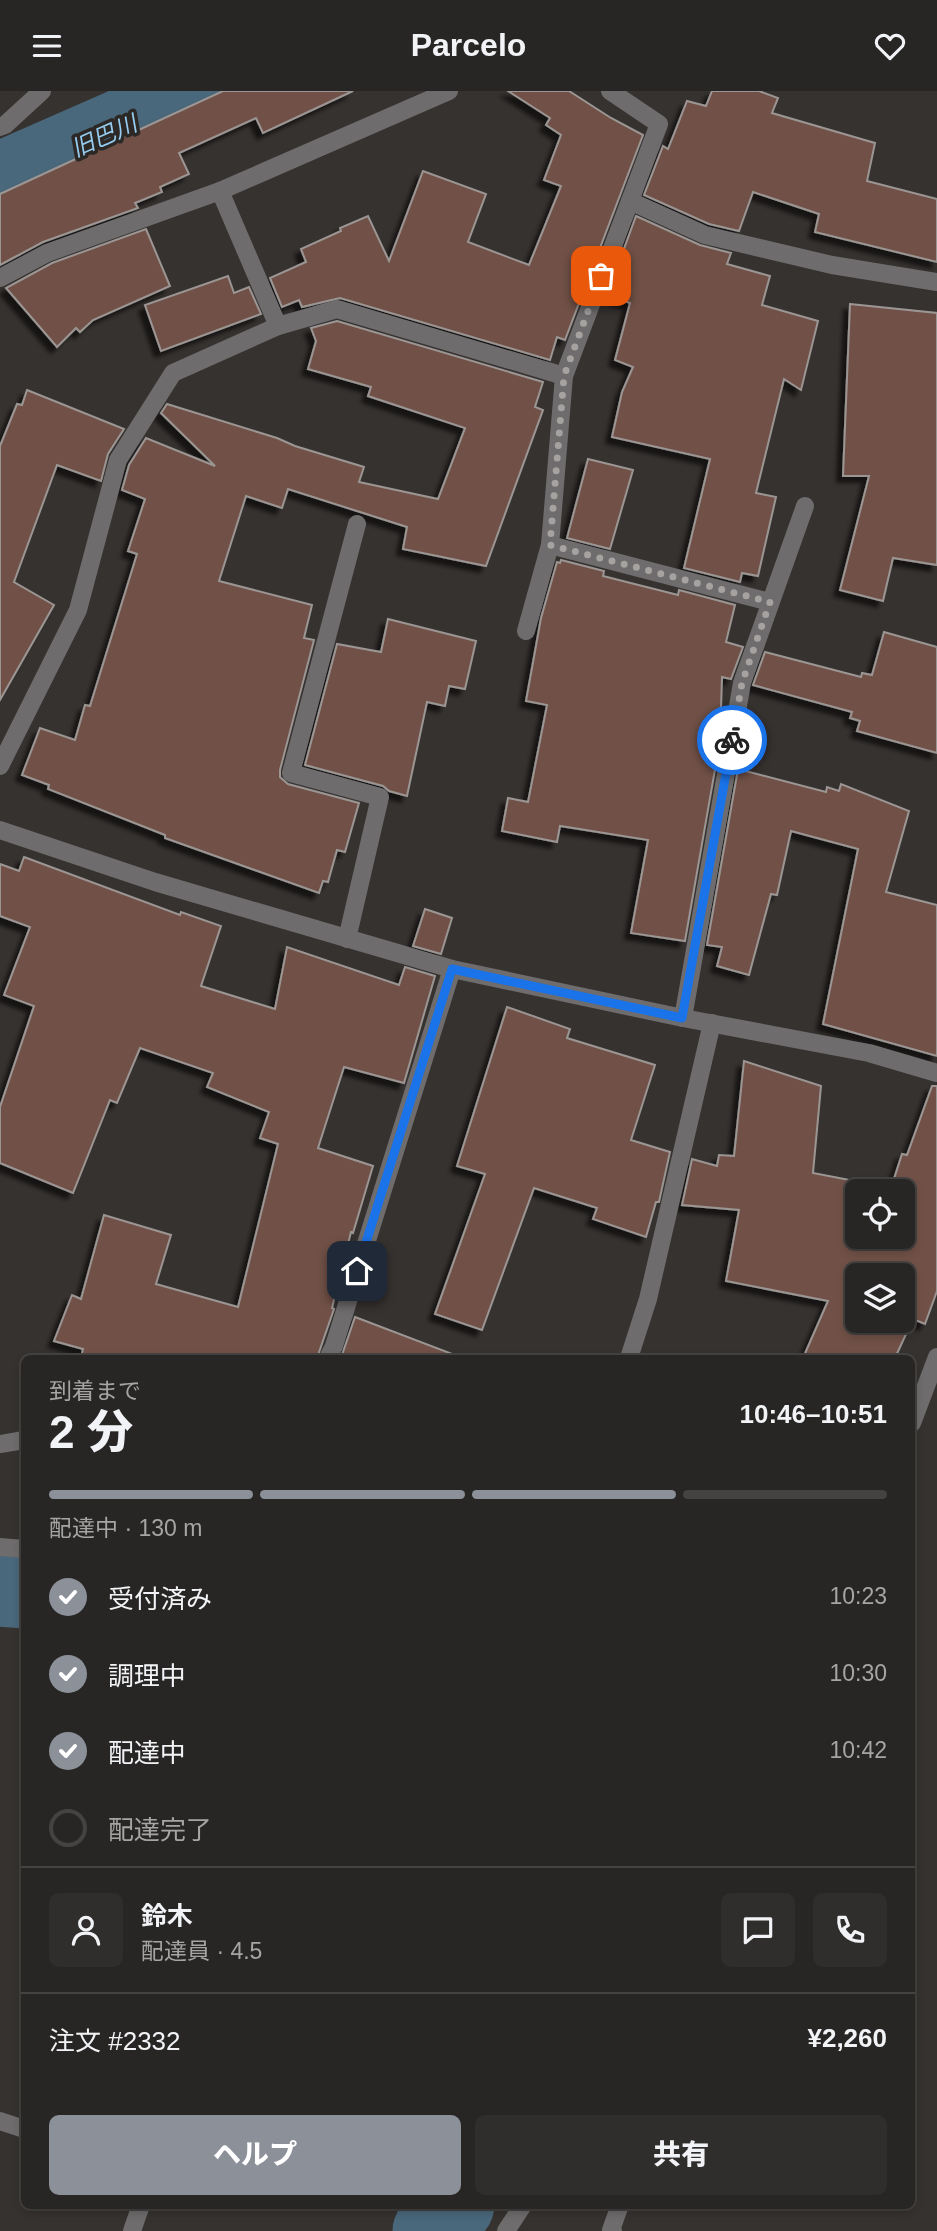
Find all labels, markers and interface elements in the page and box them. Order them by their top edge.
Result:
icon: menu [28,27,66,65]
text: Parcelo [411,27,526,63]
icon: heart [871,27,909,65]
water label: 旧巴川 [67,109,144,162]
pin [571,246,631,306]
icon: bag [582,257,620,295]
courier [697,705,767,775]
icon: bike [713,721,751,759]
map controls [845,1179,915,1333]
button: locate [845,1179,915,1249]
pin [327,1241,387,1301]
icon: home [338,1252,376,1290]
button: layers [845,1263,915,1333]
text: 到着まで [49,1378,141,1404]
text: 10:46–10:51 [740,1399,887,1429]
text: 2 分 [49,1406,133,1458]
text: 配達中 · 130 m [49,1515,202,1541]
icon: check [49,1578,87,1616]
text: 10:23 [829,1583,887,1609]
text: 受付済み [108,1584,212,1614]
icon: check [49,1655,87,1693]
text: 10:30 [829,1660,887,1686]
text: 調理中 [108,1661,186,1691]
icon: check [49,1732,87,1770]
text: 10:42 [829,1737,887,1763]
text: 配達中 [108,1738,186,1768]
text: 配達完了 [108,1815,212,1845]
button: person [49,1893,123,1967]
button: chat [721,1893,795,1967]
button: phone [813,1893,887,1967]
text: 鈴木 [141,1901,193,1931]
text: 配達員 · 4.5 [141,1938,262,1964]
text: ¥2,260 [807,2023,887,2053]
text: 注文 #2332 [49,2026,181,2056]
button: ヘルプ [49,2115,461,2195]
button: 共有 [475,2115,887,2195]

